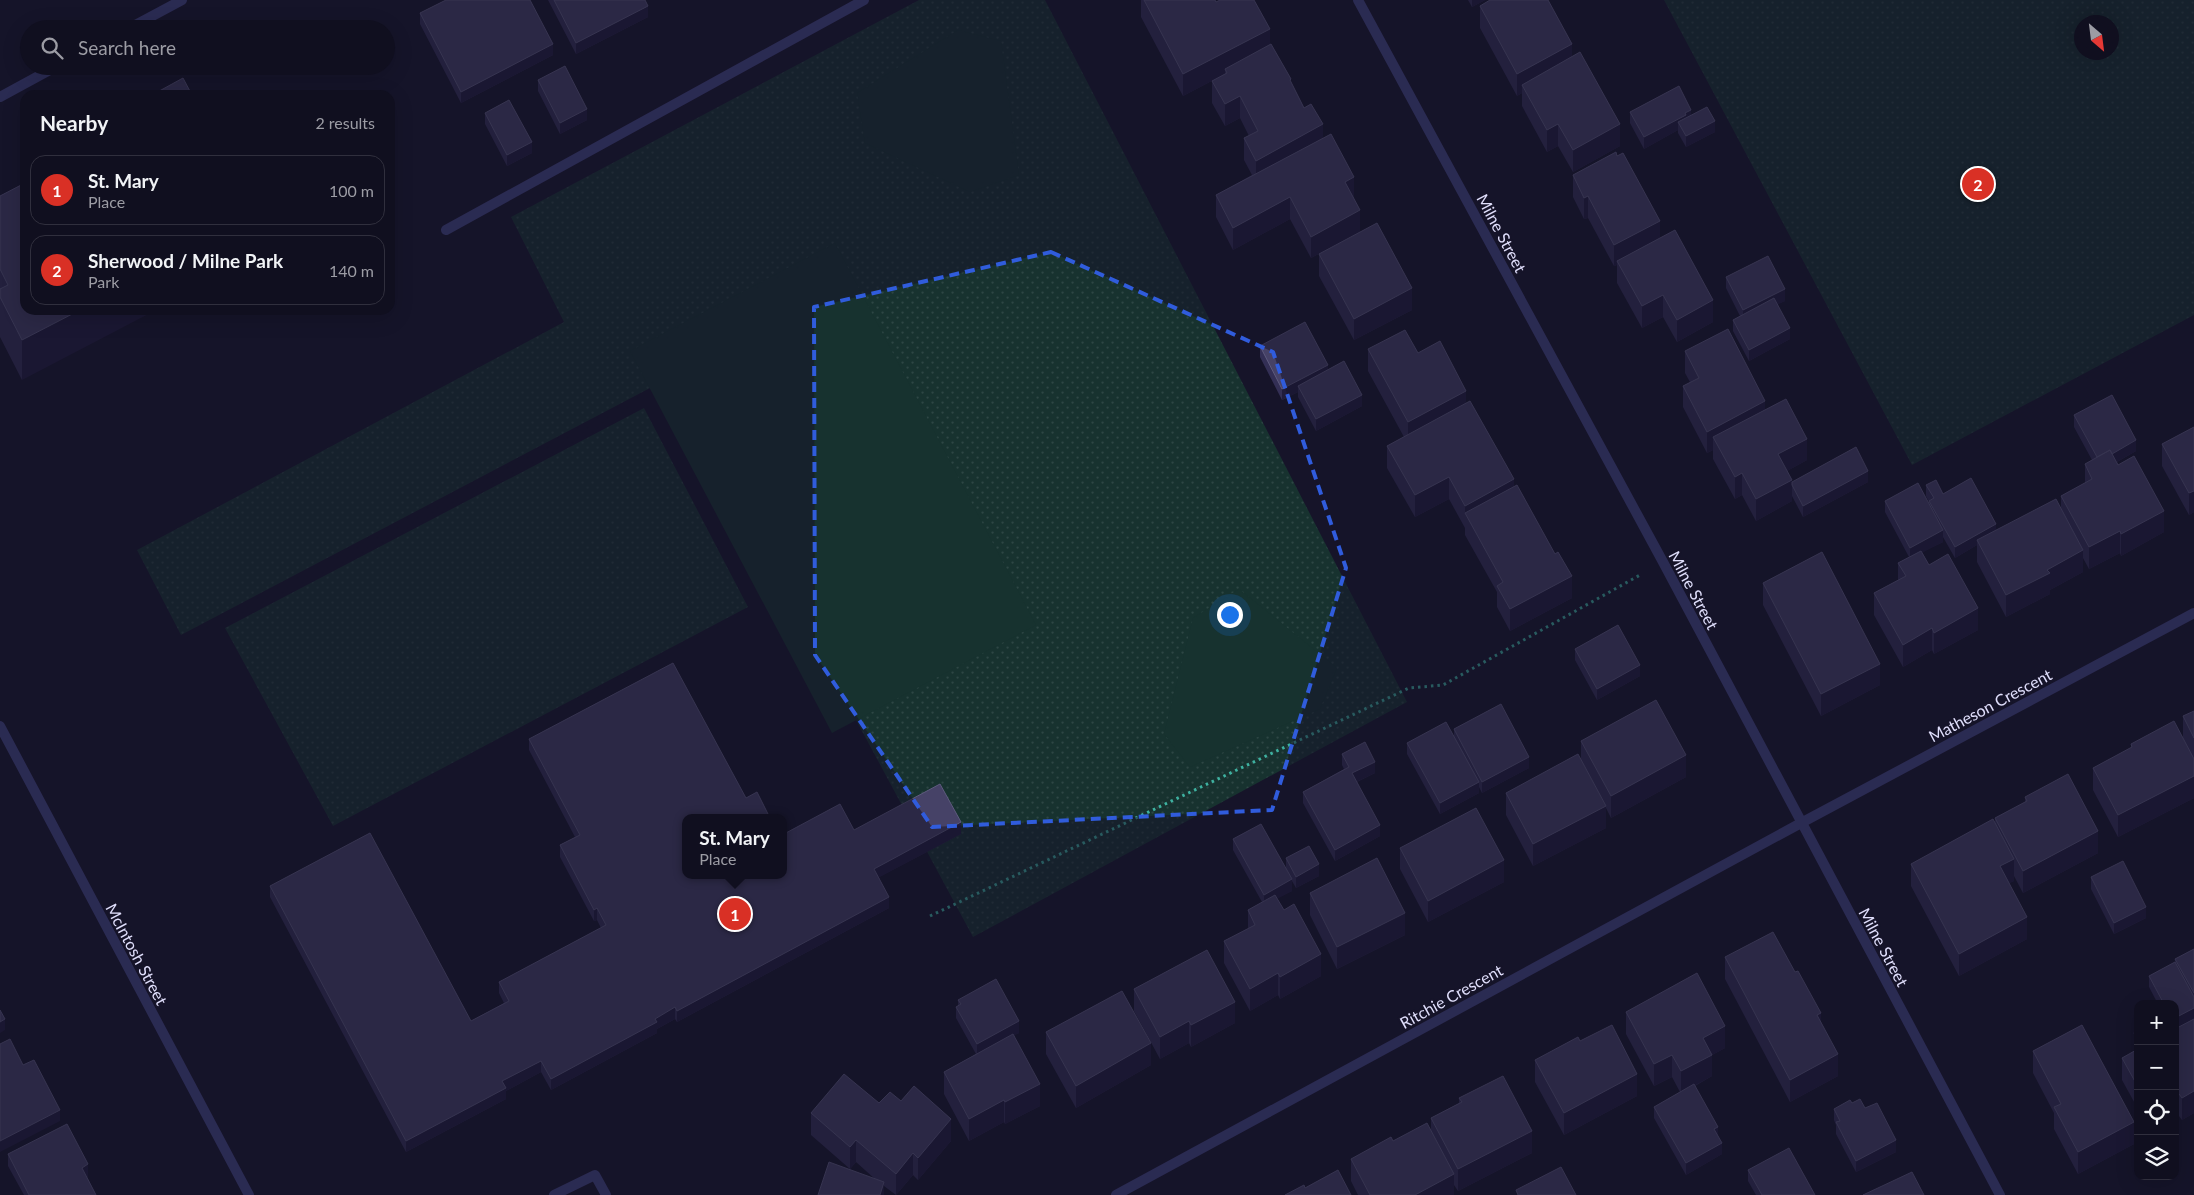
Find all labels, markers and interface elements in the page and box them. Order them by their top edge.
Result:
north arrow [2074,15,2119,60]
search box [20,20,395,75]
icon: search [38,34,66,62]
text: Search here [78,36,176,59]
text: Nearby [40,110,108,135]
text: 2 results [315,113,375,132]
pin: 2 [1962,165,1994,203]
text: St. Mary [88,169,159,192]
text: 1 [52,181,62,200]
text: 100 m [329,181,374,200]
street label: Milne Street [1473,191,1531,276]
text: Place [88,192,125,211]
text: Sherwood / Milne Park [88,249,283,272]
text: 2 [52,261,62,280]
text: 140 m [329,261,374,280]
text: Park [88,272,119,291]
street label: Milne Street [1665,548,1723,633]
your location [1217,602,1243,628]
street label: Matheson Crescent [1925,664,2055,745]
popup [682,814,787,879]
text: St. Mary [699,826,770,849]
text: Place [699,849,736,868]
pin: 1 [719,895,751,933]
street label: McIntosh Street [102,900,172,1008]
street label: Milne Street [1855,905,1913,990]
street label: Ritchie Crescent [1396,960,1506,1032]
map controls [2134,1000,2179,1180]
button: + [2134,1000,2179,1045]
button: − [2134,1045,2179,1090]
button: locate [2134,1090,2179,1135]
button: layers [2134,1135,2179,1180]

